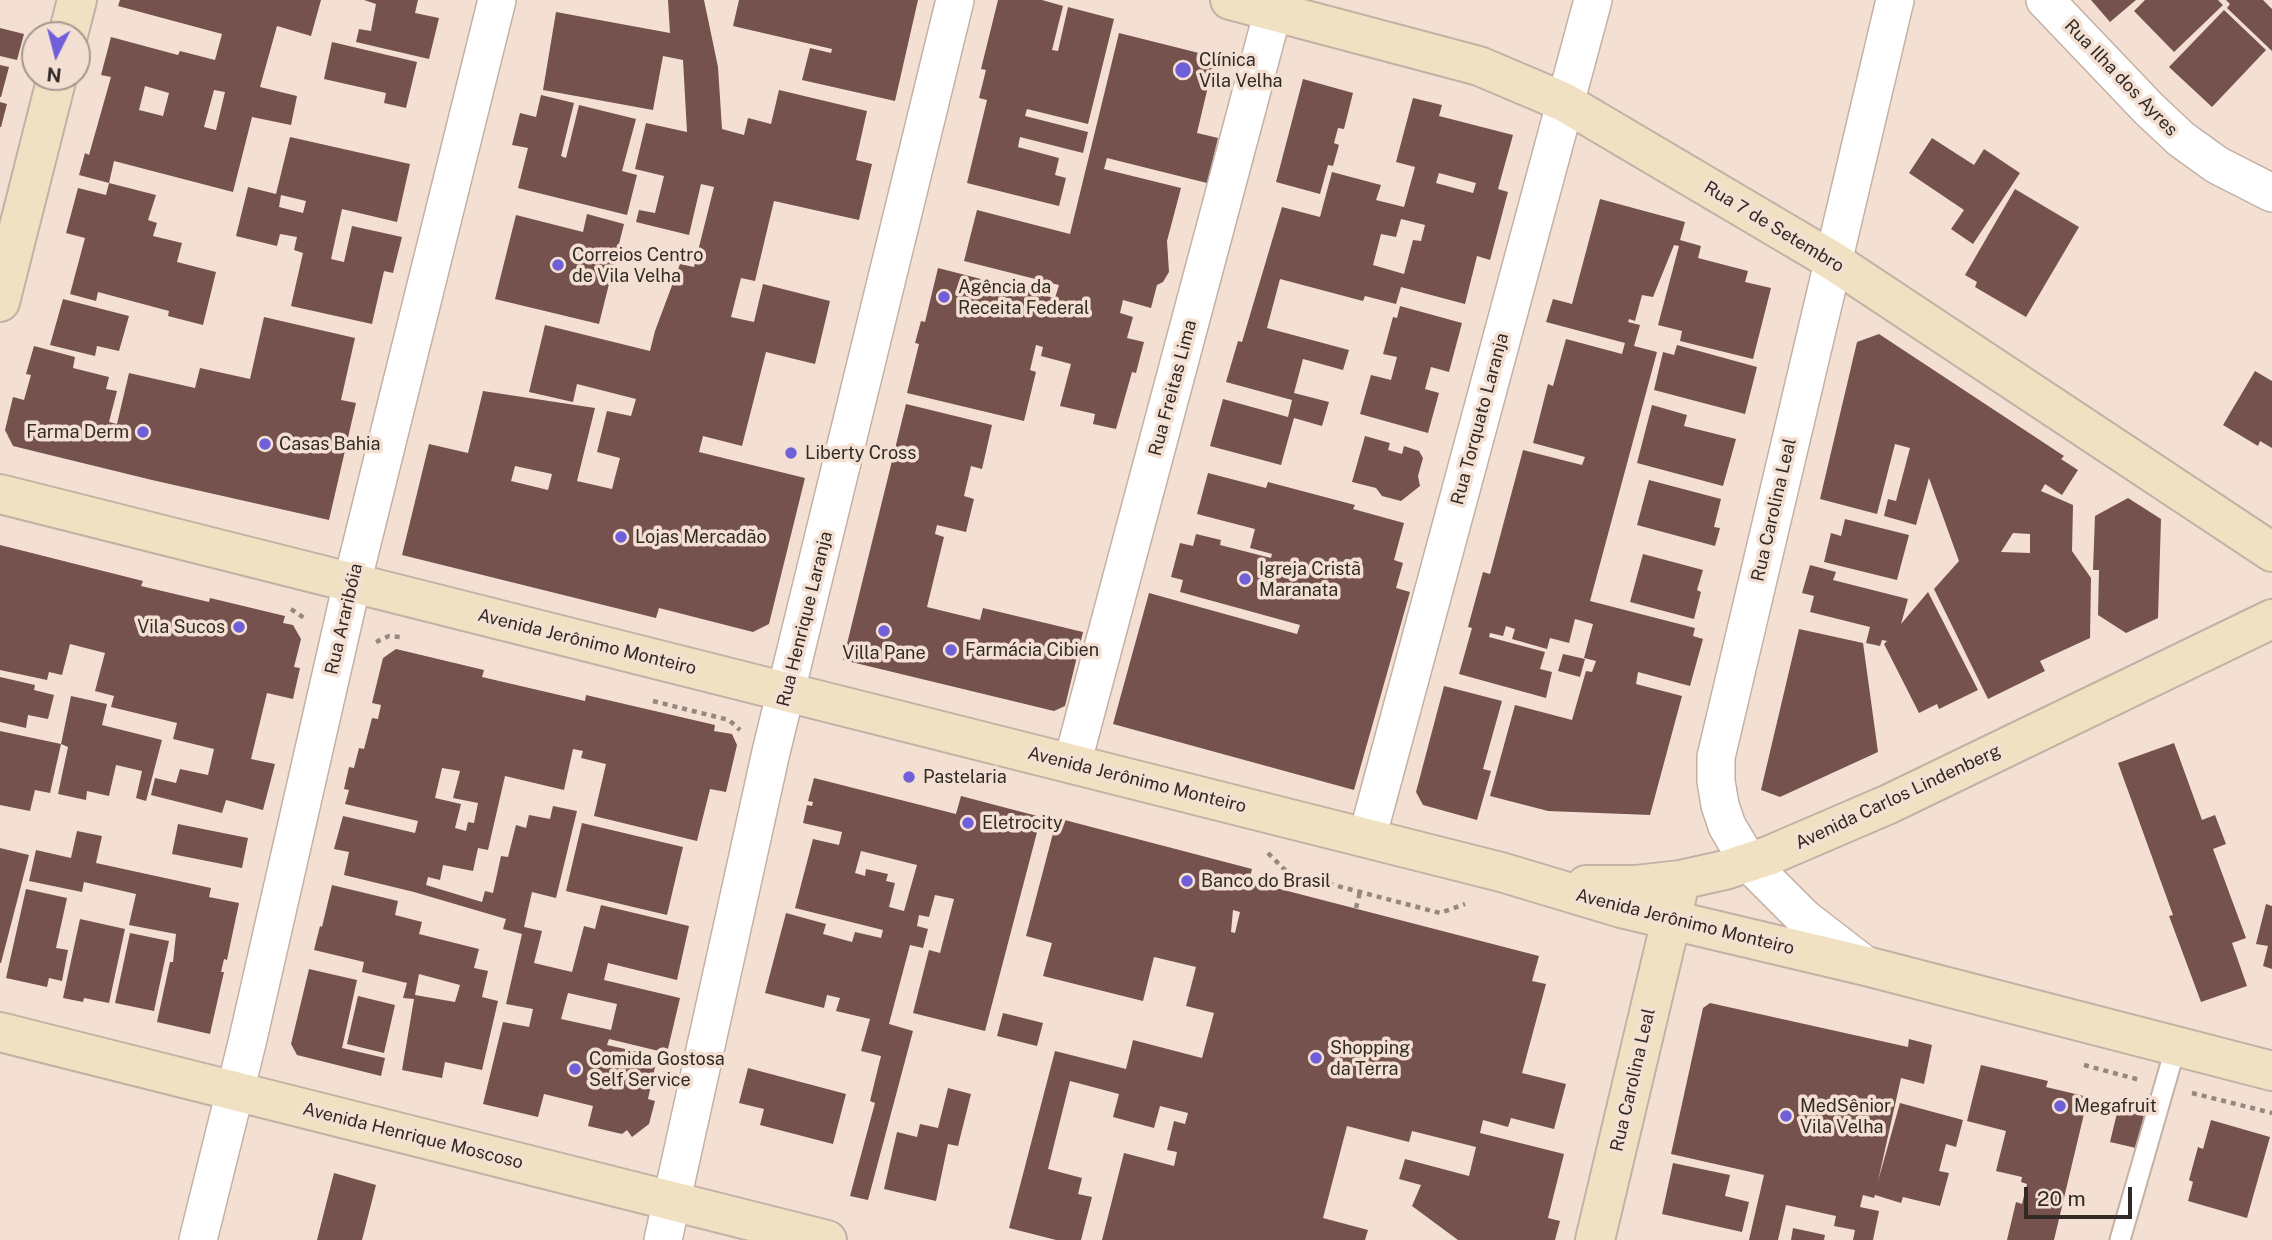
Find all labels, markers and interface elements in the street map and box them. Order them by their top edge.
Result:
street label: Rua Ilha dos Ayres [2060,15,2182,141]
north arrow [21,21,91,91]
place label: Clínica Vila Velha [1199,49,1283,92]
marker: Clínica Vila Velha [1173,60,1193,80]
text: N [45,63,63,87]
street label: Rua 7 de Setembro [1700,177,1848,277]
place label: Correios Centro de Vila Velha [572,244,703,286]
marker: Correios Centro de Vila Velha [550,257,566,273]
place label: Agência da Receita Federal [958,276,1089,318]
marker: Agência da Receita Federal [936,289,952,305]
street label: Rua Freitas Lima [1144,318,1202,458]
street label: Rua Torquato Laranja [1447,331,1513,507]
place label: Farma Derm [26,421,129,443]
marker: Farma Derm [135,424,151,440]
place label: Casas Bahia [279,433,380,455]
marker: Casas Bahia [257,436,273,452]
street label: Rua Carolina Leal [1747,436,1801,584]
place label: Liberty Cross [805,442,916,464]
marker: Liberty Cross [783,445,799,461]
place label: Lojas Mercadão [635,526,767,548]
marker: Lojas Mercadão [613,529,629,545]
street label: Rua Henrique Laranja [773,529,837,709]
place label: Igreja Cristã Maranata [1259,558,1361,600]
street label: Rua Araribóia [321,561,367,677]
marker: Igreja Cristã Maranata [1237,571,1253,587]
street label: Avenida Jerônimo Monteiro [475,604,699,680]
place label: Vila Sucos [137,616,225,638]
marker: Vila Sucos [231,619,247,635]
marker: Villa Pane [876,623,892,639]
place label: Farmácia Cibien [965,639,1099,661]
place label: Villa Pane [842,642,926,664]
marker: Farmácia Cibien [943,642,959,658]
street label: Avenida Carlos Lindenberg [1792,740,2004,854]
street label: Avenida Jerônimo Monteiro [1025,742,1249,818]
place label: Pastelaria [923,766,1007,788]
marker: Pastelaria [901,769,917,785]
place label: Eletrocity [982,812,1063,834]
marker: Eletrocity [960,815,976,831]
place label: Banco do Brasil [1201,870,1331,892]
marker: Banco do Brasil [1179,873,1195,889]
street label: Avenida Jerônimo Monteiro [1573,884,1797,960]
street label: Rua Carolina Leal [1606,1006,1660,1154]
place label: Shopping da Terra [1330,1037,1410,1080]
place label: Comida Gostosa Self Service [589,1048,725,1090]
marker: Shopping da Terra [1308,1050,1324,1066]
marker: Comida Gostosa Self Service [567,1061,583,1077]
place label: MedSênior Vila Velha [1800,1095,1891,1138]
place label: Megafruit [2074,1095,2157,1117]
street label: Avenida Henrique Moscoso [301,1098,525,1174]
marker: Megafruit [2052,1098,2068,1114]
marker: MedSênior Vila Velha [1778,1108,1794,1124]
scale bar [2027,1174,2136,1218]
text: 20 m [2037,1186,2086,1211]

